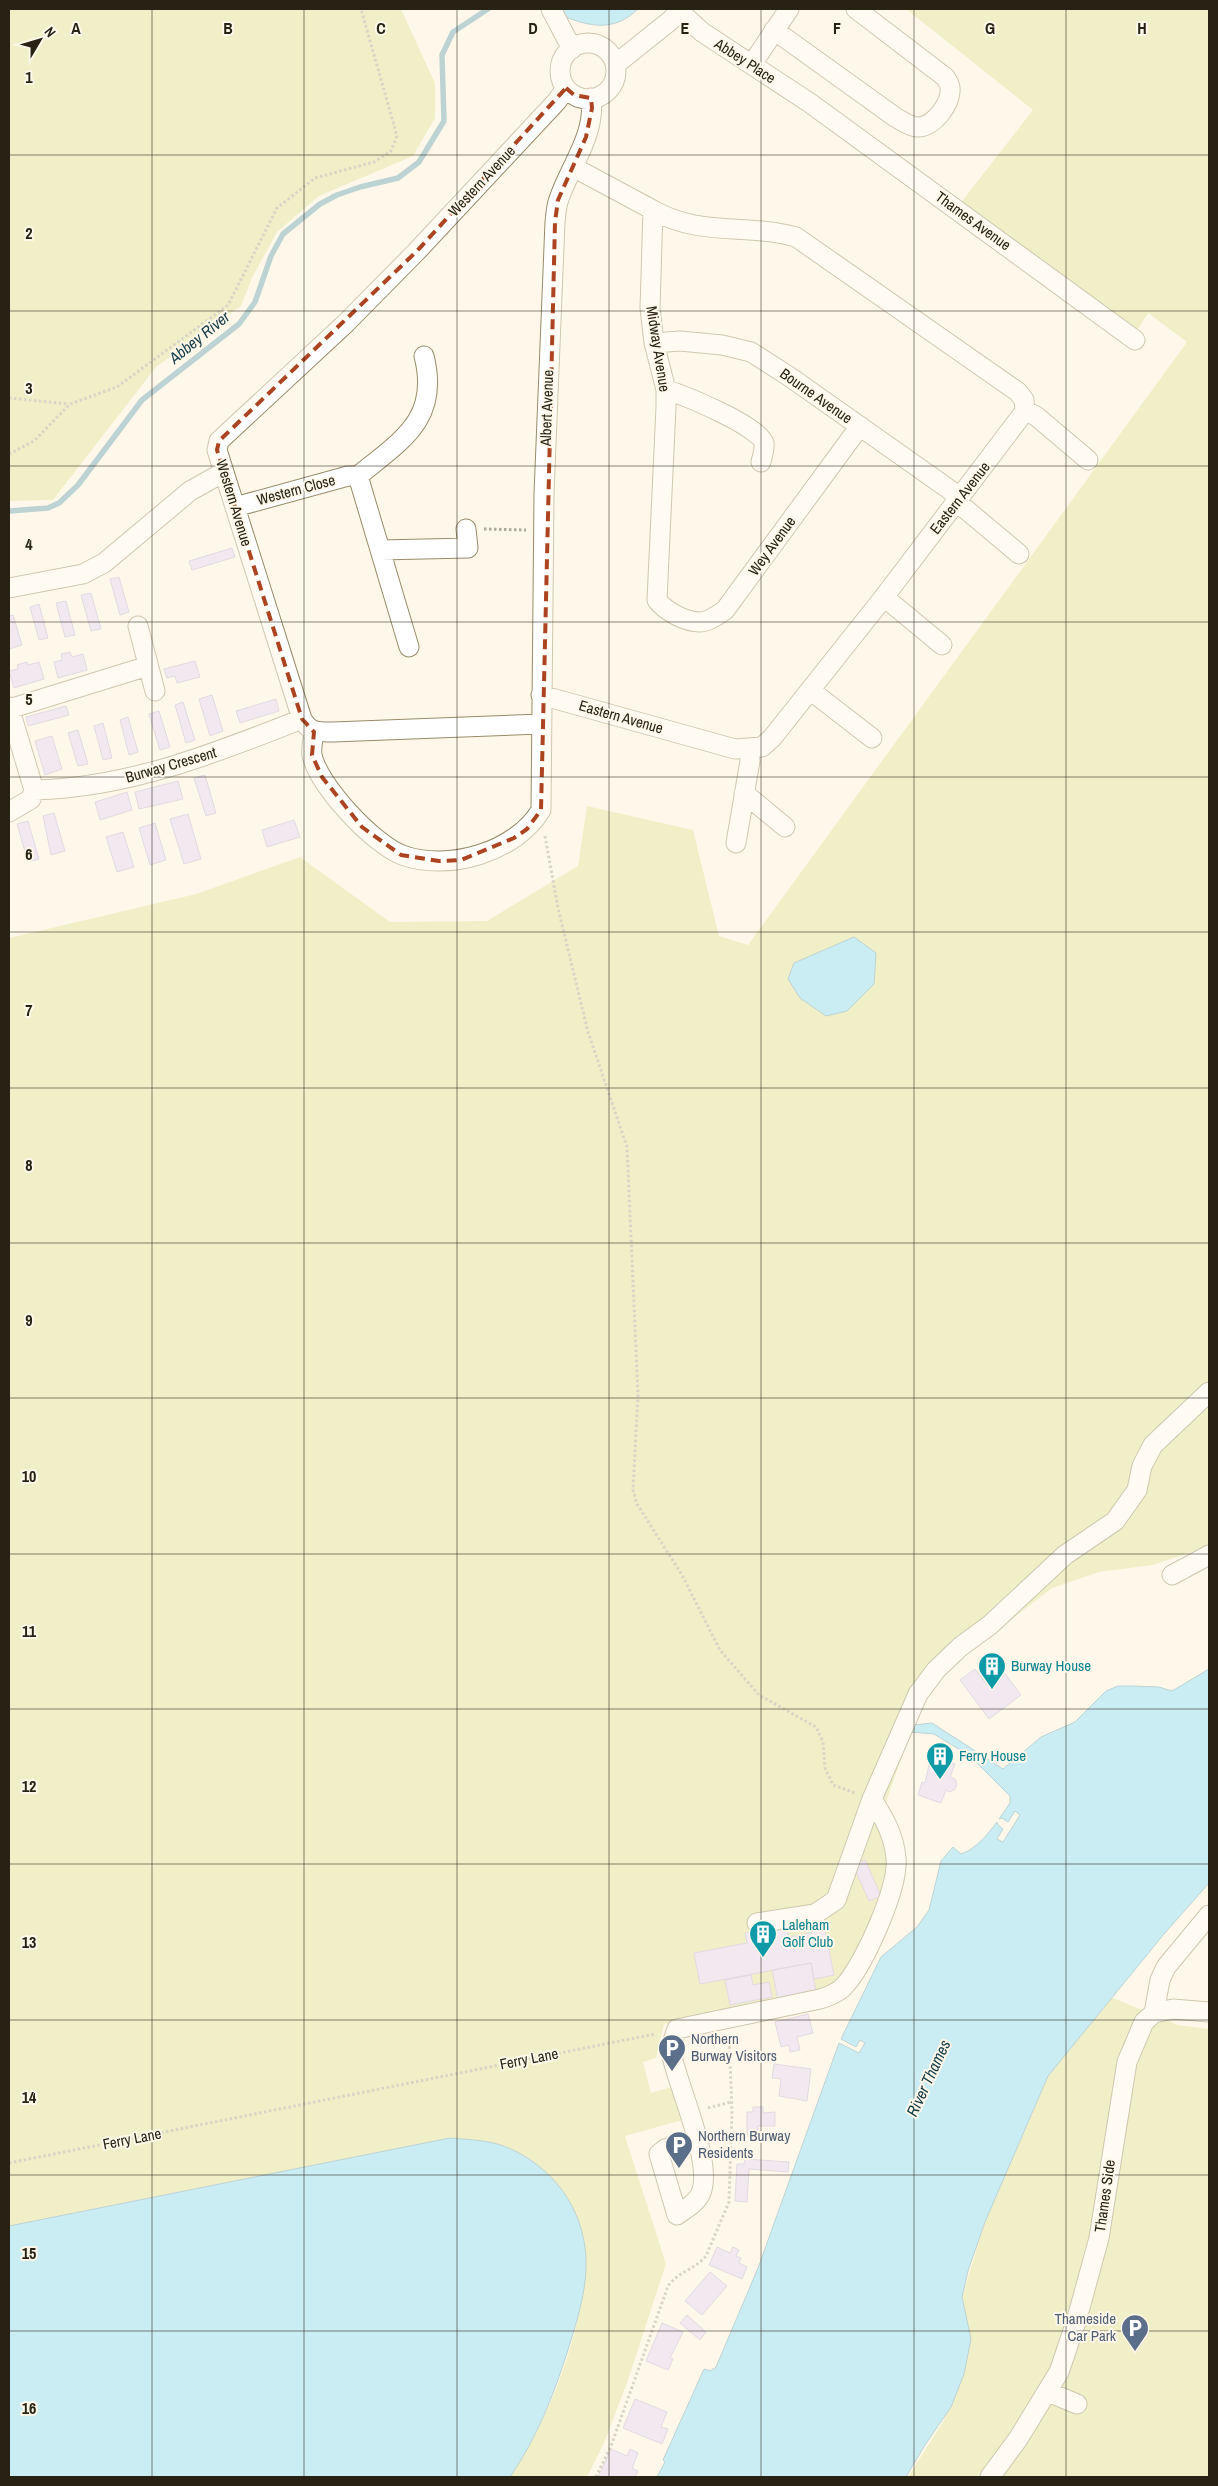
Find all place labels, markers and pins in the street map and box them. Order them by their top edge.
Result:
building icon: Burway House [977,1651,1007,1690]
place label: Burway House [1011,1655,1091,1676]
building icon: Ferry House [925,1741,955,1780]
place label: Ferry House [959,1745,1026,1766]
place label: Laleham Golf Club [782,1914,833,1952]
building icon: Laleham Golf Club [748,1919,778,1958]
place label: Northern Burway Visitors [691,2028,777,2066]
parking icon: Northern Burway Visitors [657,2033,687,2072]
place label: Northern Burway Residents [698,2125,791,2163]
parking icon: Northern Burway Residents [664,2130,694,2169]
place label: Thameside Car Park [1054,2308,1117,2346]
parking icon: Thameside Car Park [1120,2313,1150,2352]

